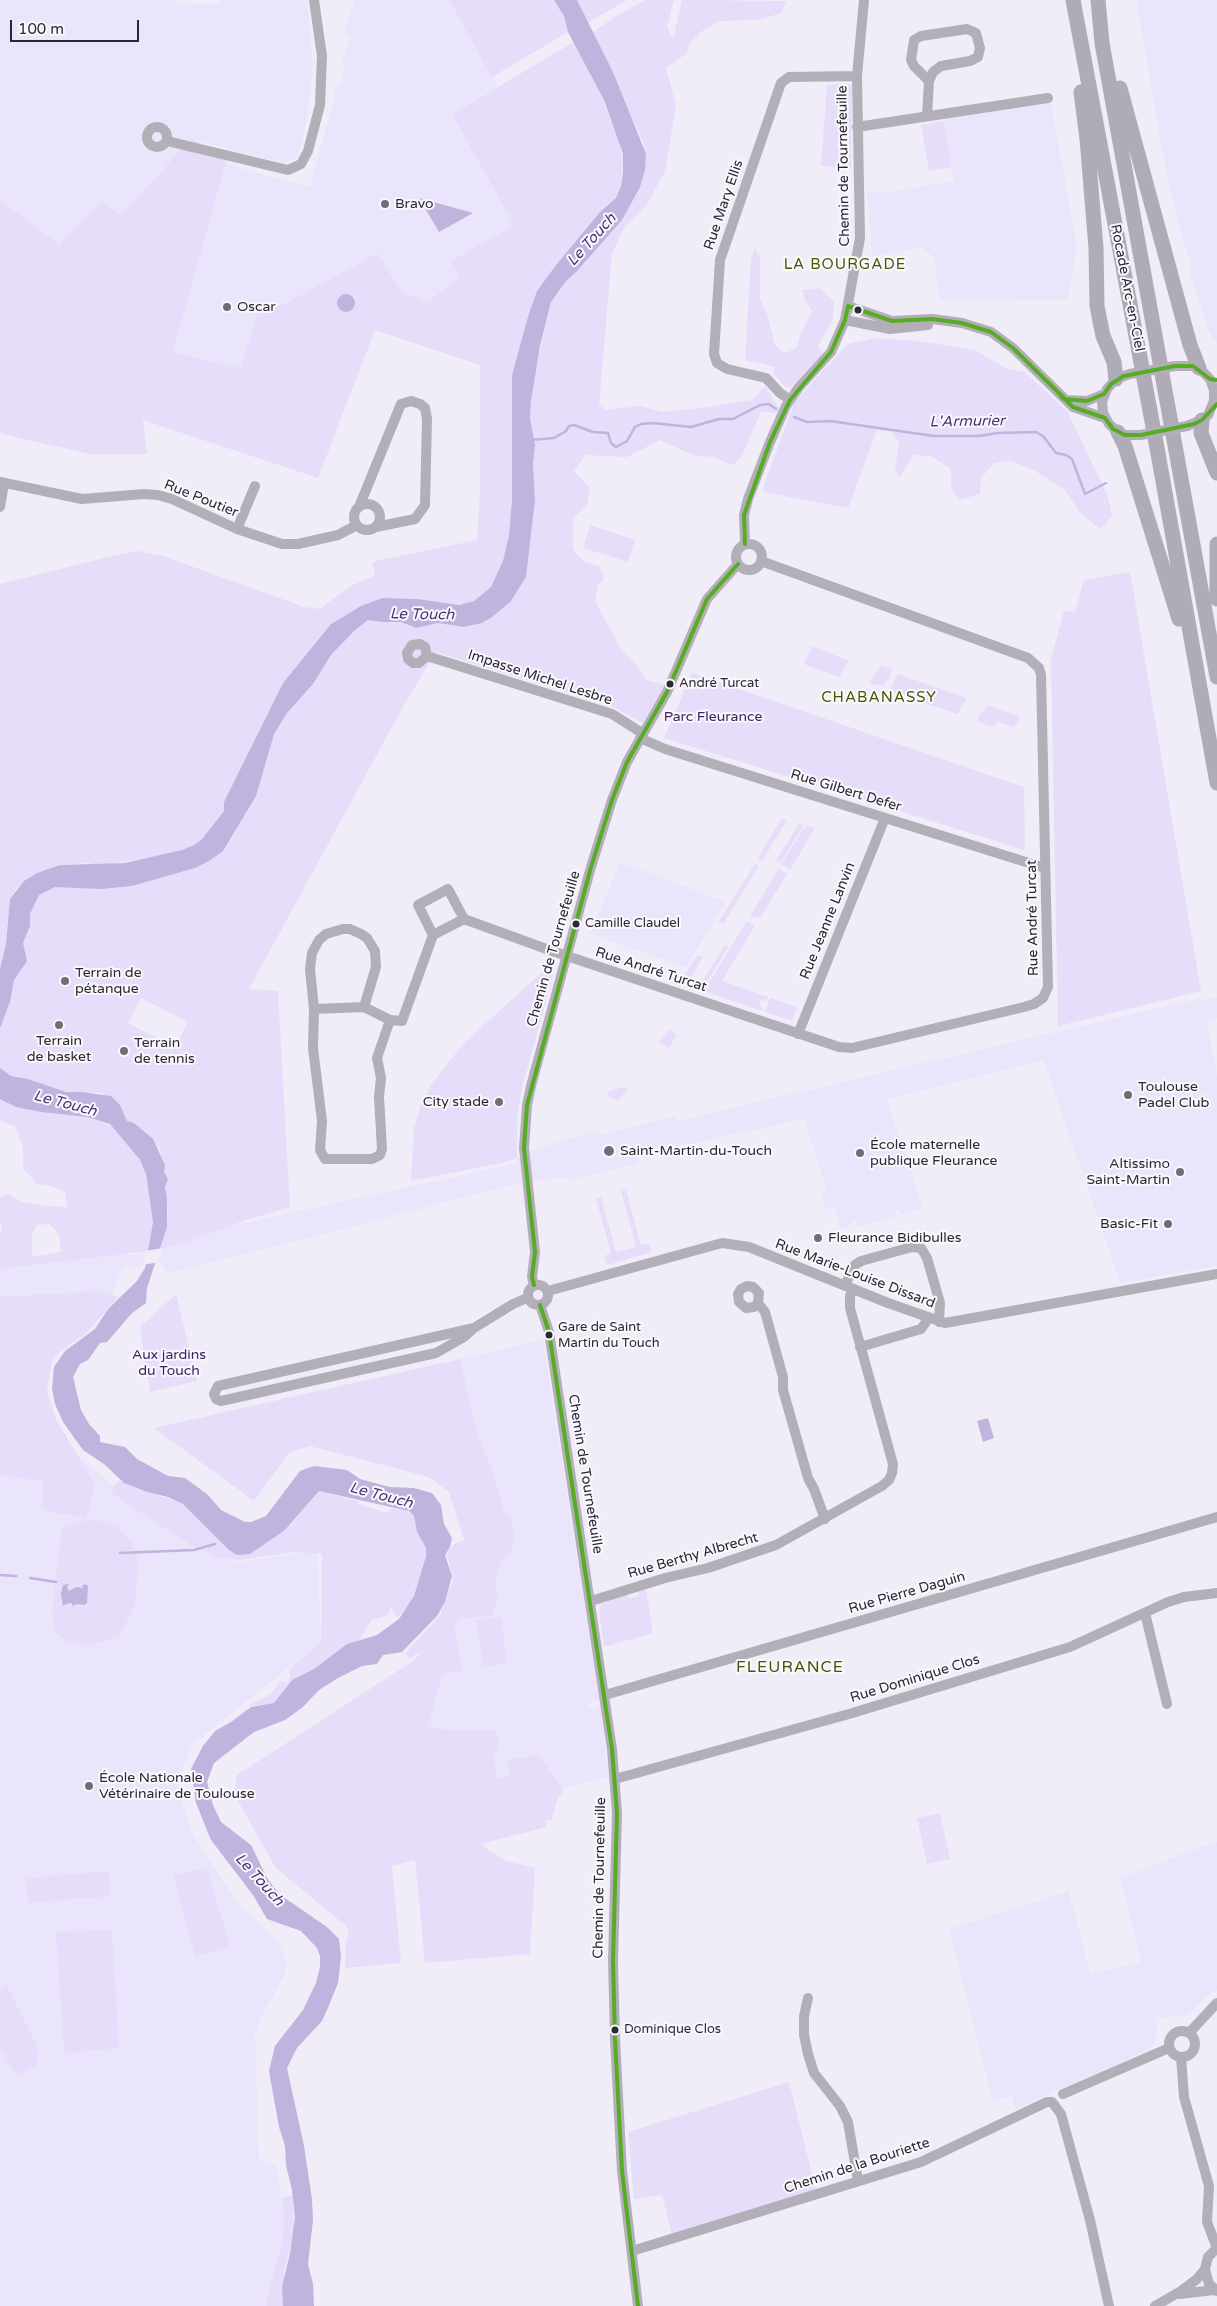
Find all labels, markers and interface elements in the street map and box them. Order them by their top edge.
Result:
scale bar [12,10,141,42]
text: 100 m [18,20,64,38]
street label: Chemin de Tournefeuille [834,85,854,247]
street label: Rue Mary Ellis [701,158,747,252]
place label: Bravo [395,196,434,212]
marker: Bravo [379,198,391,210]
water label: Le Touch [564,210,620,270]
street label: Rocade Arc-en-Ciel [1106,223,1148,353]
district label: LA BOURGADE [782,256,908,274]
place label: Oscar [237,299,276,315]
marker: Oscar [221,301,233,313]
unlabelled marker [853,305,863,315]
water label: L'Armurier [929,412,1005,432]
street label: Rue Poutier [161,477,241,521]
water label: Le Touch [390,605,454,625]
street label: Impasse Michel Lesbre [466,647,614,709]
place label: André Turcat [679,676,759,692]
marker: André Turcat [665,679,675,689]
district label: CHABANASSY [820,689,938,707]
park label: Parc Fleurance [664,709,762,725]
street label: Rue Gilbert Defer [788,766,904,816]
street label: Rue Jeanne Lanvin [797,860,859,982]
street label: Rue André Turcat [1024,860,1042,976]
street label: Chemin de Tournefeuille [524,869,584,1029]
place label: Camille Claudel [585,916,680,932]
marker: Camille Claudel [571,919,581,929]
street label: Rue André Turcat [593,944,709,996]
place label: Terrain de pétanque [75,965,142,998]
marker: Terrain de pétanque [59,975,71,987]
marker: Terrain de basket [53,1019,65,1031]
place label: Terrain de basket [27,1033,91,1066]
place label: Terrain de tennis [134,1035,195,1068]
marker: Terrain de tennis [118,1045,130,1057]
place label: Toulouse Padel Club [1138,1079,1209,1112]
water label: Le Touch [31,1087,99,1121]
marker: Toulouse Padel Club [1122,1089,1134,1101]
place label: City stade [423,1094,489,1110]
marker: City stade [493,1096,505,1108]
place label: École maternelle publique Fleurance [870,1137,998,1170]
place label: Saint-Martin-du-Touch [620,1143,772,1159]
marker: Saint-Martin-du-Touch [602,1144,616,1158]
marker: École maternelle publique Fleurance [854,1147,866,1159]
place label: Altissimo Saint-Martin [1086,1156,1170,1188]
marker: Altissimo Saint-Martin [1174,1166,1186,1178]
place label: Basic-Fit [1100,1216,1158,1232]
marker: Basic-Fit [1162,1218,1174,1230]
place label: Fleurance Bidibulles [828,1230,961,1246]
marker: Fleurance Bidibulles [812,1232,824,1244]
street label: Rue Marie-Louise Dissard [773,1236,937,1312]
place label: Gare de Saint Martin du Touch [558,1320,660,1351]
marker: Gare de Saint Martin du Touch [544,1330,554,1340]
park label: Aux jardins du Touch [132,1347,206,1380]
street label: Chemin de Tournefeuille [564,1393,606,1555]
water label: Le Touch [347,1479,415,1513]
street label: Rue Berthy Albrecht [626,1529,760,1583]
street label: Rue Pierre Daguin [847,1568,967,1618]
street label: Rue Dominique Clos [848,1651,982,1707]
district label: FLEURANCE [735,1658,845,1678]
place label: École Nationale Vétérinaire de Toulouse [99,1770,255,1802]
marker: École Nationale Vétérinaire de Toulouse [83,1780,95,1792]
street label: Chemin de Tournefeuille [590,1797,610,1959]
water label: Le Touch [231,1850,287,1910]
place label: Dominique Clos [624,2022,721,2038]
marker: Dominique Clos [610,2025,620,2035]
street label: Chemin de la Bouriette [782,2135,932,2197]

